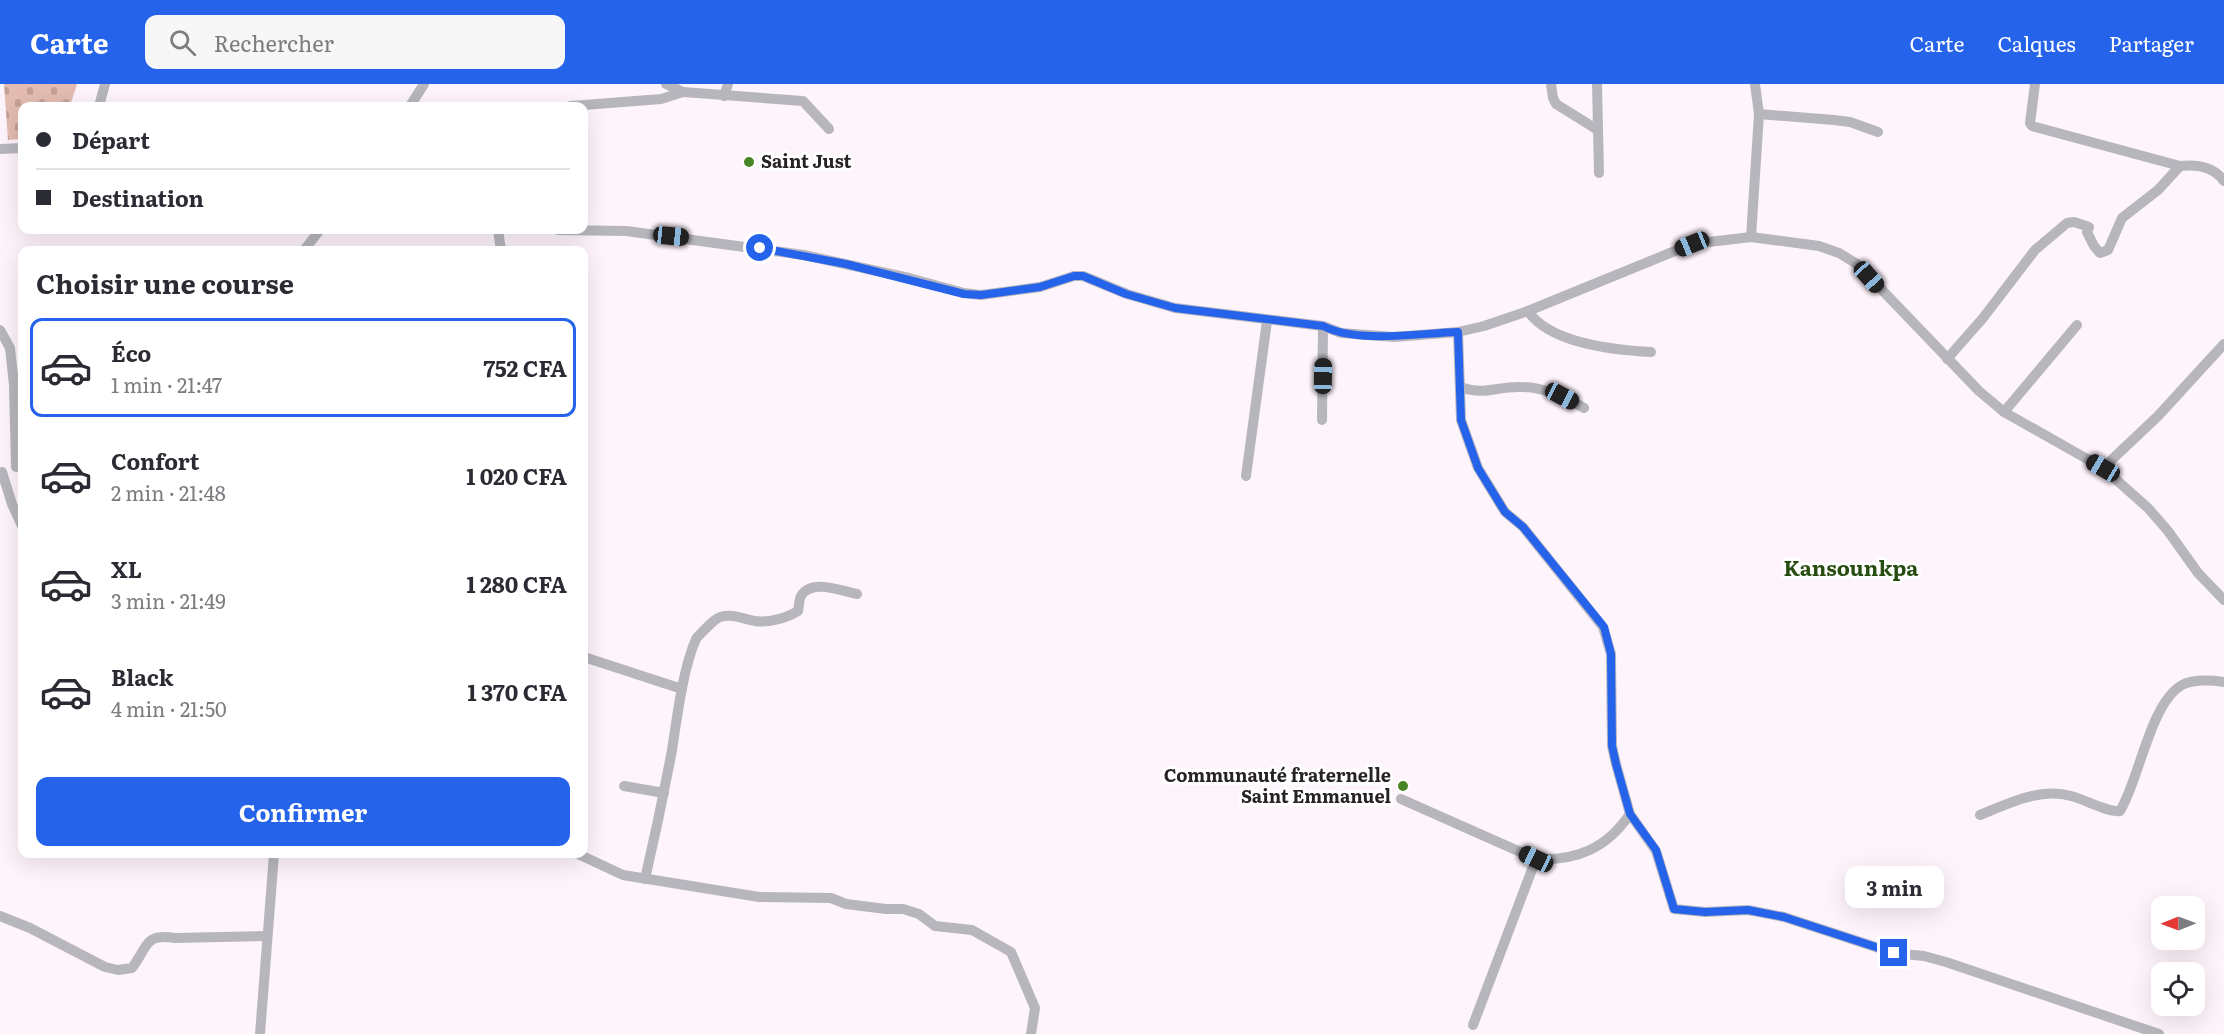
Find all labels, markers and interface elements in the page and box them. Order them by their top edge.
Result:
search box [145,15,565,69]
text: Carte [30,21,109,63]
icon: search [166,26,199,59]
text: Rechercher [214,26,334,59]
text: Carte [1910,27,1964,58]
text: Calques [1997,27,2076,58]
text: Partager [2109,27,2194,58]
text: Départ [72,123,150,156]
place label: Saint Just [761,147,851,174]
marker: Saint Just [742,155,756,169]
text: Destination [72,181,204,214]
car [652,225,690,247]
car [1672,229,1712,259]
route start [746,234,773,261]
car [1850,258,1888,296]
text: Choisir une course [36,262,294,302]
text: Éco [111,336,151,369]
icon: car [39,341,93,395]
text: 752 CFA [483,351,567,384]
car [1314,358,1332,394]
text: 1 min · 21:47 [111,369,222,399]
car [1542,380,1582,412]
text: Confort [111,444,199,477]
icon: car [39,449,93,503]
car [2083,451,2123,485]
text: 1 020 CFA [466,459,567,492]
text: 2 min · 21:48 [111,477,226,507]
district label: Kansounkpa [1784,551,1919,582]
text: XL [111,552,142,585]
icon: car [39,557,93,611]
text: 1 280 CFA [467,567,567,600]
text: 3 min · 21:49 [111,585,226,615]
text: Black [111,660,173,693]
icon: car [39,665,93,719]
text: 1 370 CFA [468,675,567,708]
text: 4 min · 21:50 [111,693,227,723]
place label: Communauté fraternelle Saint Emmanuel [1164,761,1391,809]
button: Confirmer [36,777,570,846]
marker: Communauté fraternelle Saint Emmanuel [1396,779,1410,793]
car [1516,843,1556,875]
callout: 3 min [1844,866,1944,908]
text: 3 min [1866,872,1923,902]
north arrow [2151,896,2205,950]
map controls [2151,896,2205,1016]
route end [1880,939,1907,966]
button: locate [2151,962,2205,1016]

